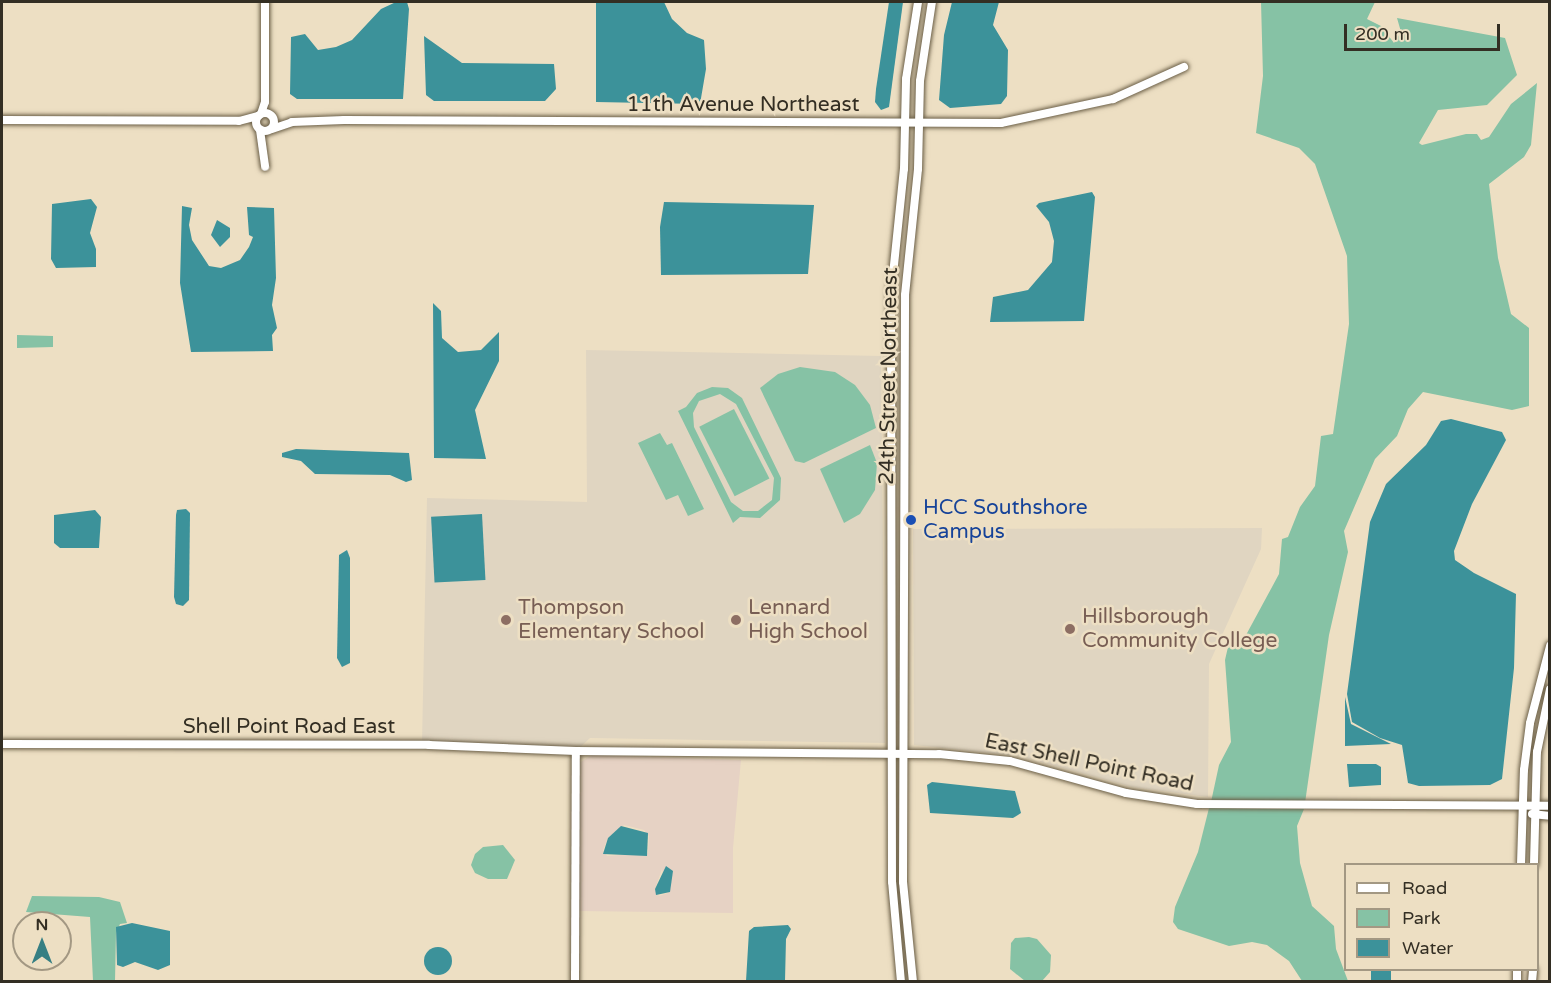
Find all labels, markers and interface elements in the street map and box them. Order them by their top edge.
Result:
scale bar [1347,12,1503,50]
text: 200 m [1355,23,1410,45]
street label: 11th Avenue Northeast [626,92,860,118]
street label: 24th Street Northeast [874,267,904,485]
place label: HCC Southshore Campus [923,495,1088,545]
marker: HCC Southshore Campus [904,513,918,527]
place label: Thompson Elementary School [518,595,705,645]
place label: Lennard High School [748,595,868,645]
place label: Hillsborough Community College [1082,604,1277,654]
marker: Thompson Elementary School [499,613,513,627]
marker: Lennard High School [729,613,743,627]
marker: Hillsborough Community College [1063,622,1077,636]
street label: Shell Point Road East [183,714,395,740]
street label: East Shell Point Road [982,729,1196,797]
legend [1344,863,1539,971]
text: Road [1402,877,1447,899]
text: Park [1402,907,1440,929]
north arrow [12,911,72,971]
text: N [36,915,48,935]
text: Water [1402,937,1453,959]

